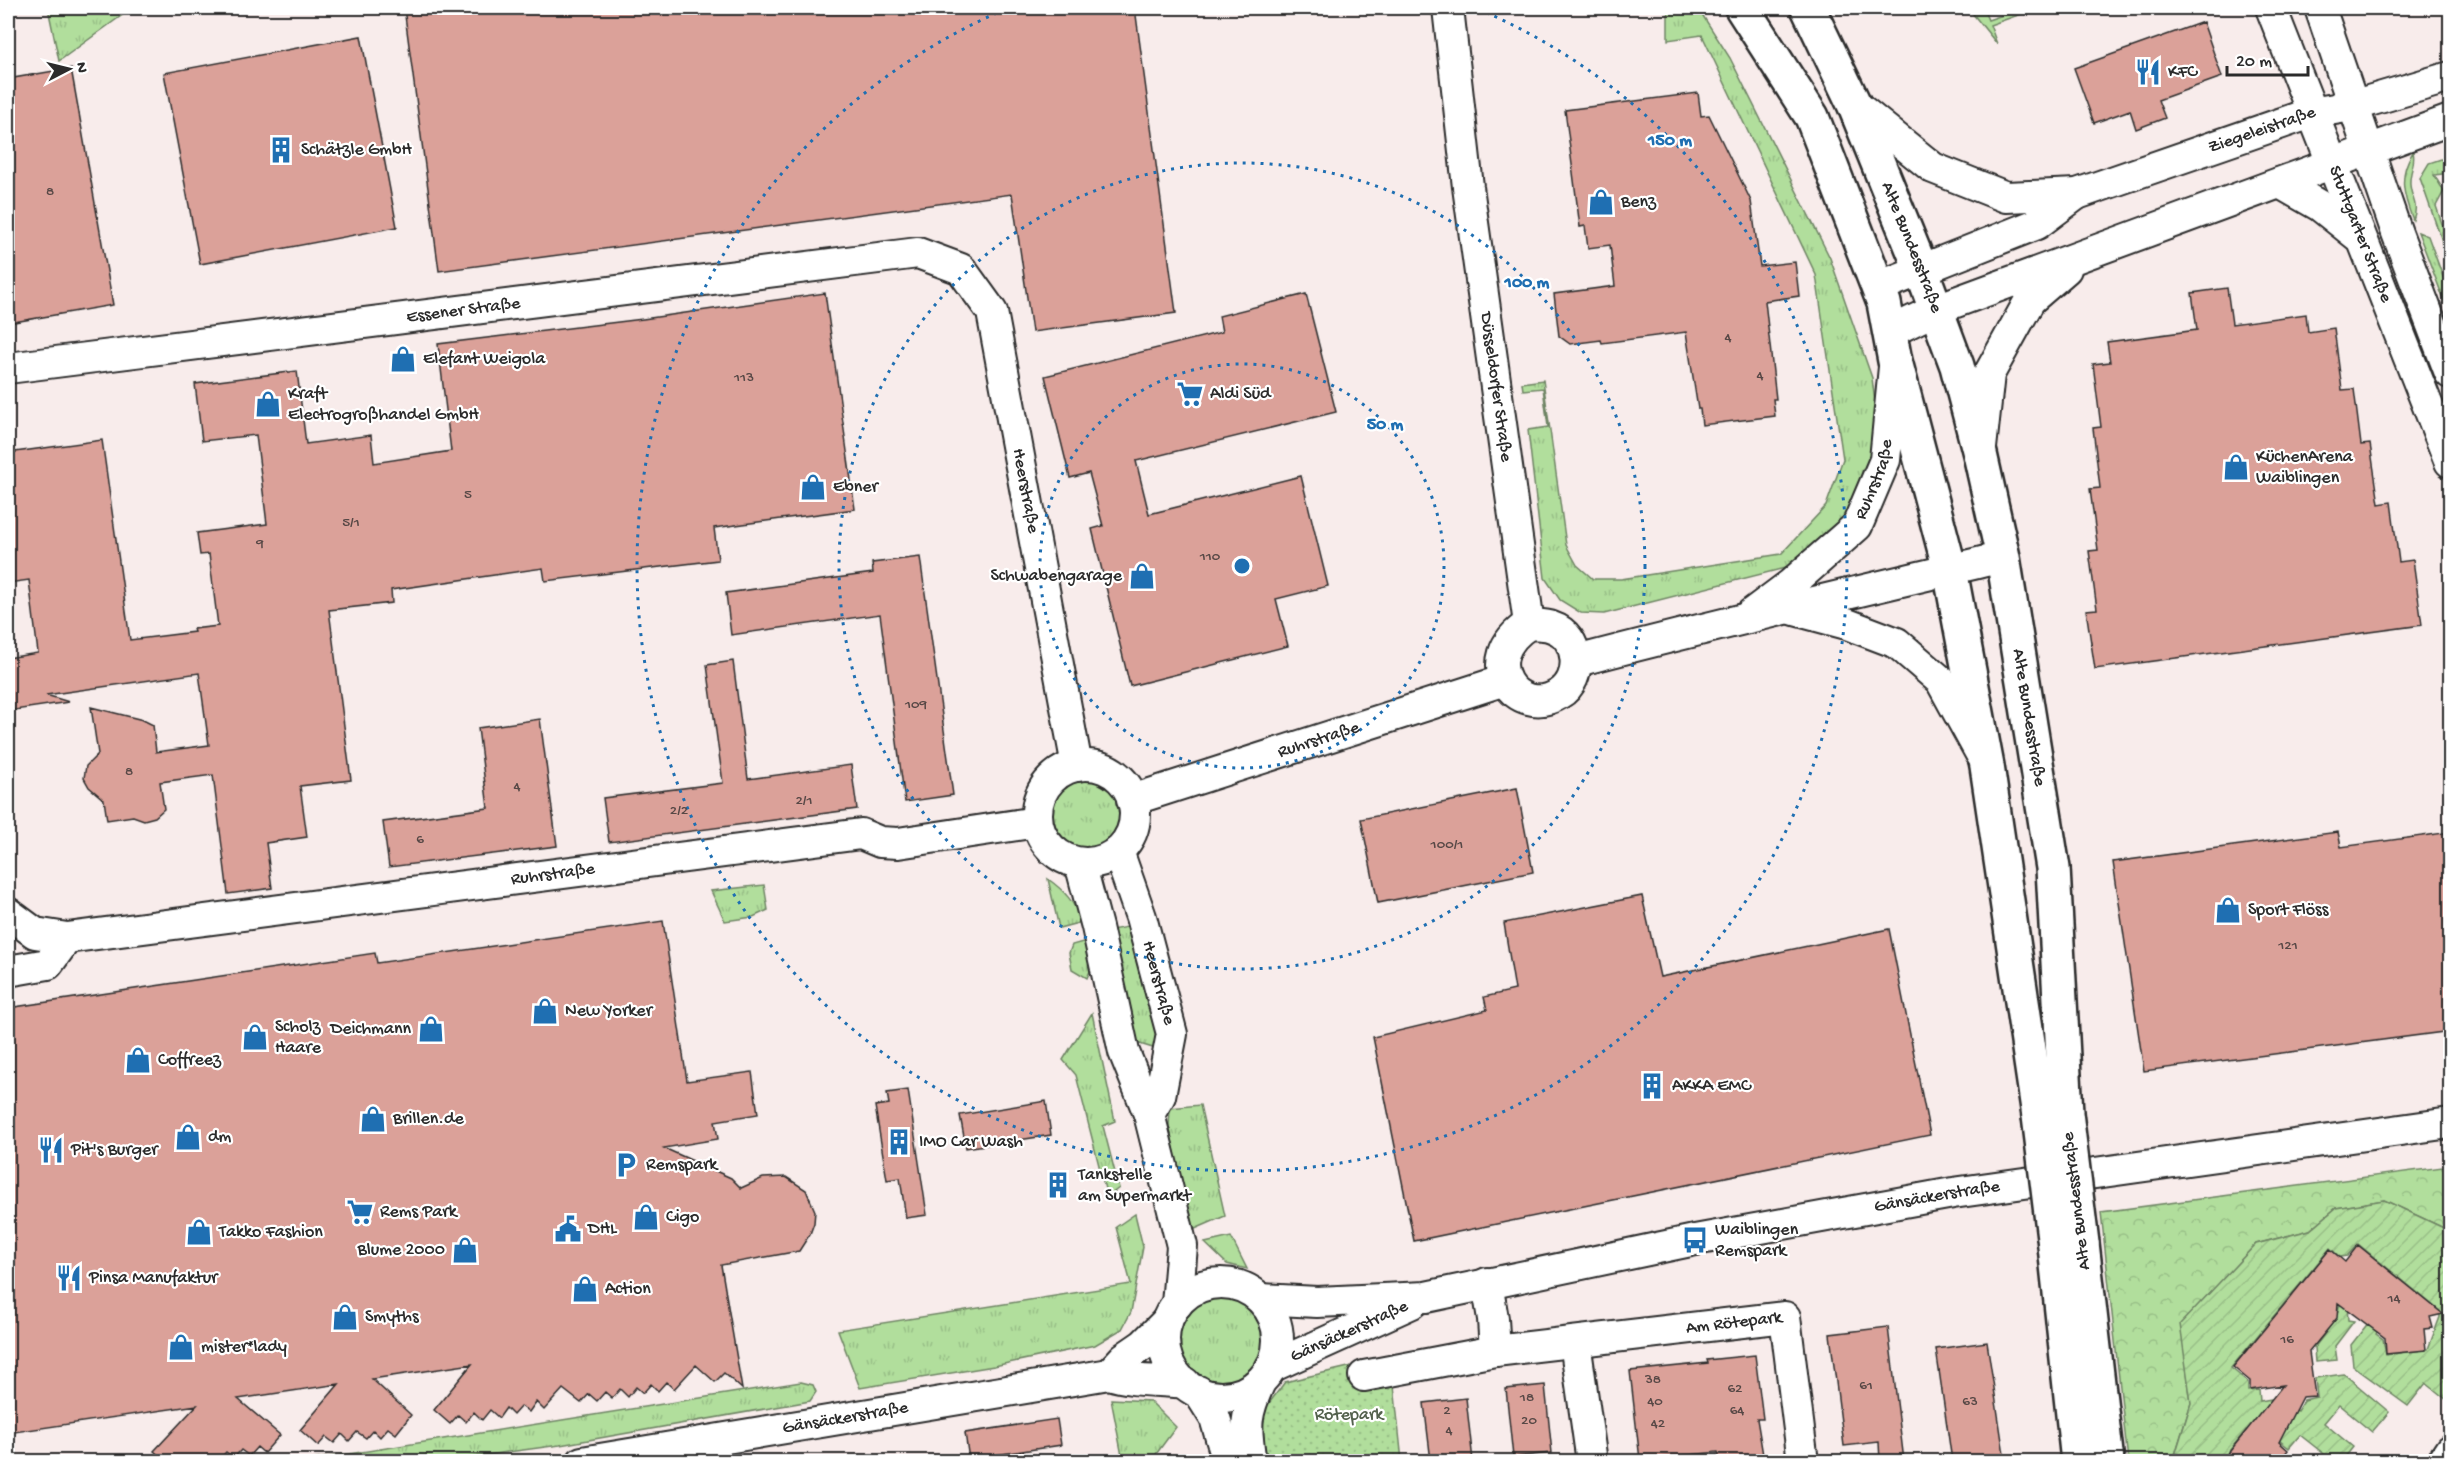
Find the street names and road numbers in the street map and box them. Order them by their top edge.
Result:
street label: Ziegeleistraße [2205,101,2319,158]
street label: Stuttgarter Straße [2324,163,2397,306]
street label: Alte Bundesstraße [1876,179,1947,316]
street label: Essener Straße [405,293,522,328]
street label: Düsseldorfer Straße [1475,310,1517,464]
street label: Ruhrstraße [1850,438,1898,523]
street label: Heerstraße [1007,447,1044,536]
street label: Alte Bundesstraße [2007,647,2050,788]
street label: Ruhrstraße [1275,717,1363,763]
street label: Ruhrstraße [510,858,597,890]
street label: Heerstraße [1137,939,1180,1028]
street label: Alte Bundesstraße [2058,1130,2096,1271]
street label: Gänsäckerstraße [1872,1176,2002,1218]
street label: Gänsäckerstraße [1287,1295,1412,1367]
street label: Am Rötepark [1685,1307,1785,1339]
street label: Gänsäckerstraße [781,1397,910,1439]

